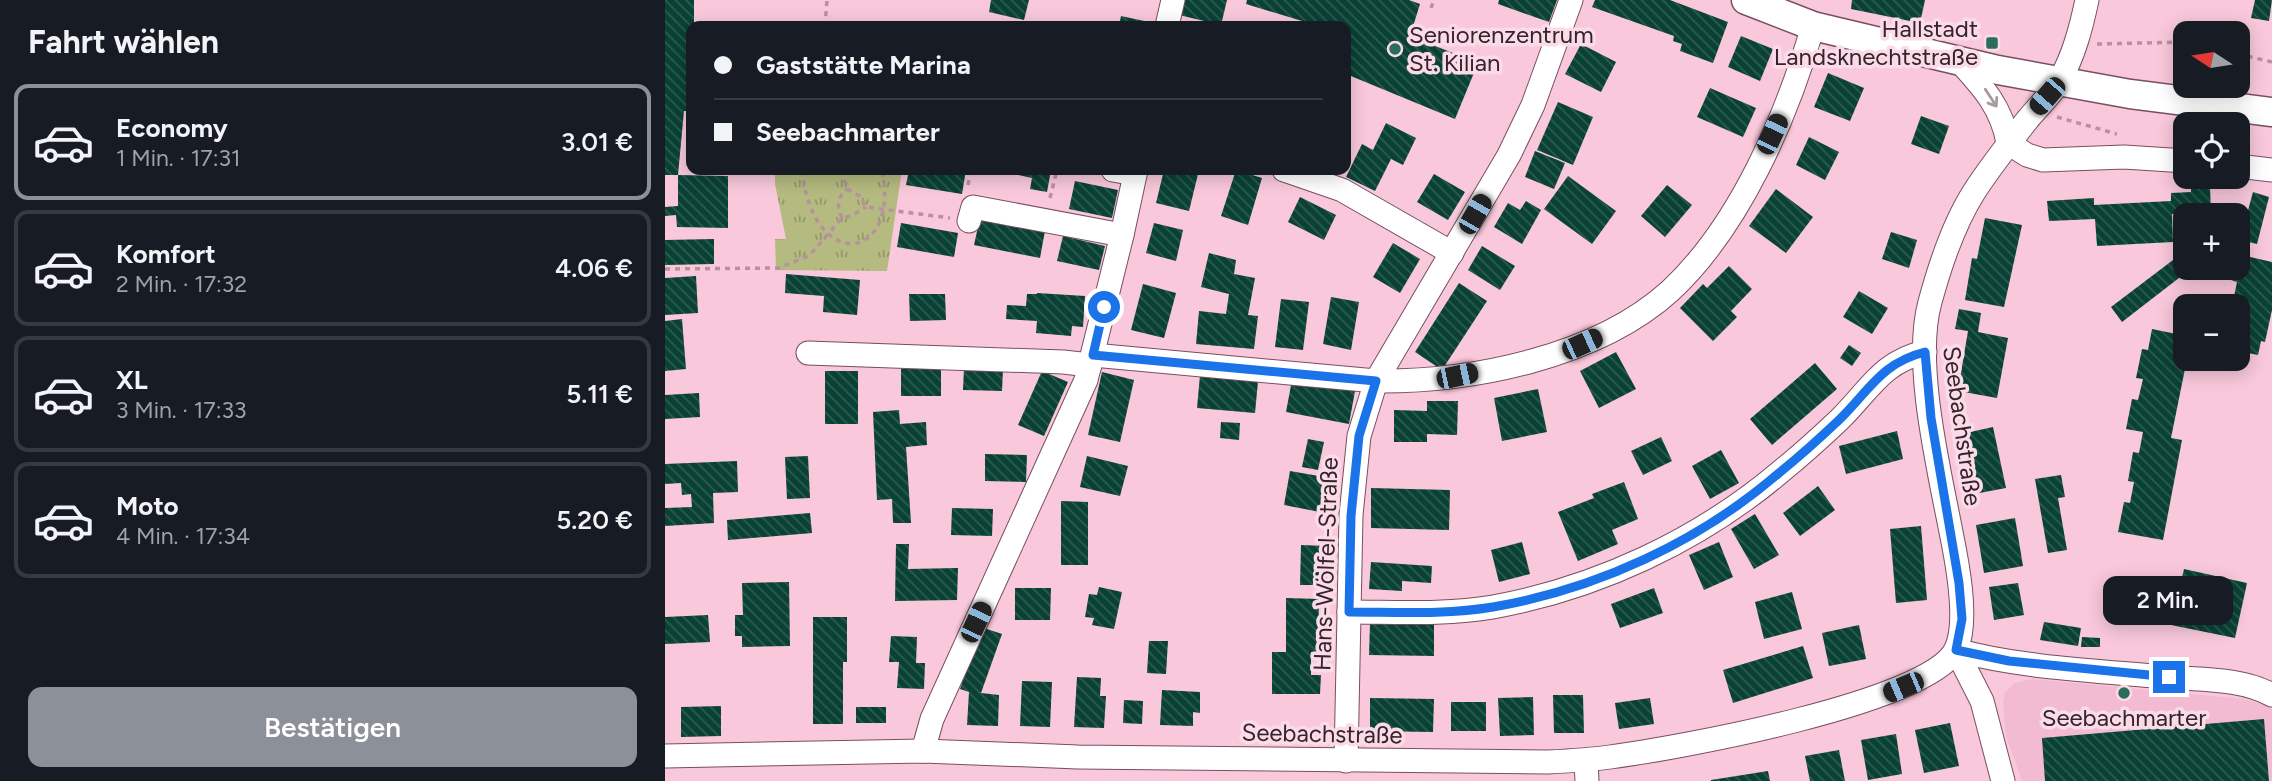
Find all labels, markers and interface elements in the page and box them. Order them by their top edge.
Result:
place label: Hallstadt Landsknechtstraße [1774,14,1978,71]
place label: Seniorenzentrum St. Kilian [1409,20,1594,77]
north arrow [2173,21,2251,98]
map controls [2173,21,2250,371]
text: Fahrt wählen [28,23,219,61]
marker: Hallstadt Landsknechtstraße [1984,35,2000,51]
marker: Seniorenzentrum St. Kilian [1387,41,1403,57]
text: Gaststätte Marina [756,49,971,81]
car [2026,73,2069,119]
one-way arrow [1983,88,1998,107]
icon: car [32,111,95,174]
car [1754,111,1791,157]
text: Economy [116,112,228,144]
button: locate [2173,112,2250,189]
text: Seebachmarter [756,116,940,148]
text: 3.01 € [561,126,633,158]
text: 1 Min. · 17:31 [116,144,240,172]
car [1456,191,1495,237]
button: + [2173,203,2250,280]
icon: car [32,237,95,300]
text: Komfort [116,238,216,270]
text: 4.06 € [555,252,633,284]
text: 2 Min. · 17:32 [116,270,247,298]
route start [1088,291,1120,323]
button: − [2173,294,2250,371]
car [1559,326,1606,362]
street label: Seebachstraße [1937,344,1988,508]
car [1435,361,1480,391]
icon: car [32,363,95,426]
text: XL [116,364,148,396]
text: 5.11 € [566,378,633,410]
text: 3 Min. · 17:33 [116,396,247,424]
street label: Hans-Wölfel-Straße [1307,456,1344,671]
icon: car [32,489,95,552]
text: Moto [116,490,179,522]
text: 5.20 € [556,504,633,536]
text: 4 Min. · 17:34 [116,522,250,550]
callout: 2 Min. [2104,576,2234,624]
text: 2 Min. [2137,586,2199,614]
car [958,599,995,645]
route end [2153,661,2185,693]
car [1880,669,1927,705]
marker: Seebachmarter [2116,685,2132,701]
button: Bestätigen [28,687,637,767]
place label: Seebachmarter [2042,703,2206,732]
street label: Seebachstraße [1241,718,1403,749]

